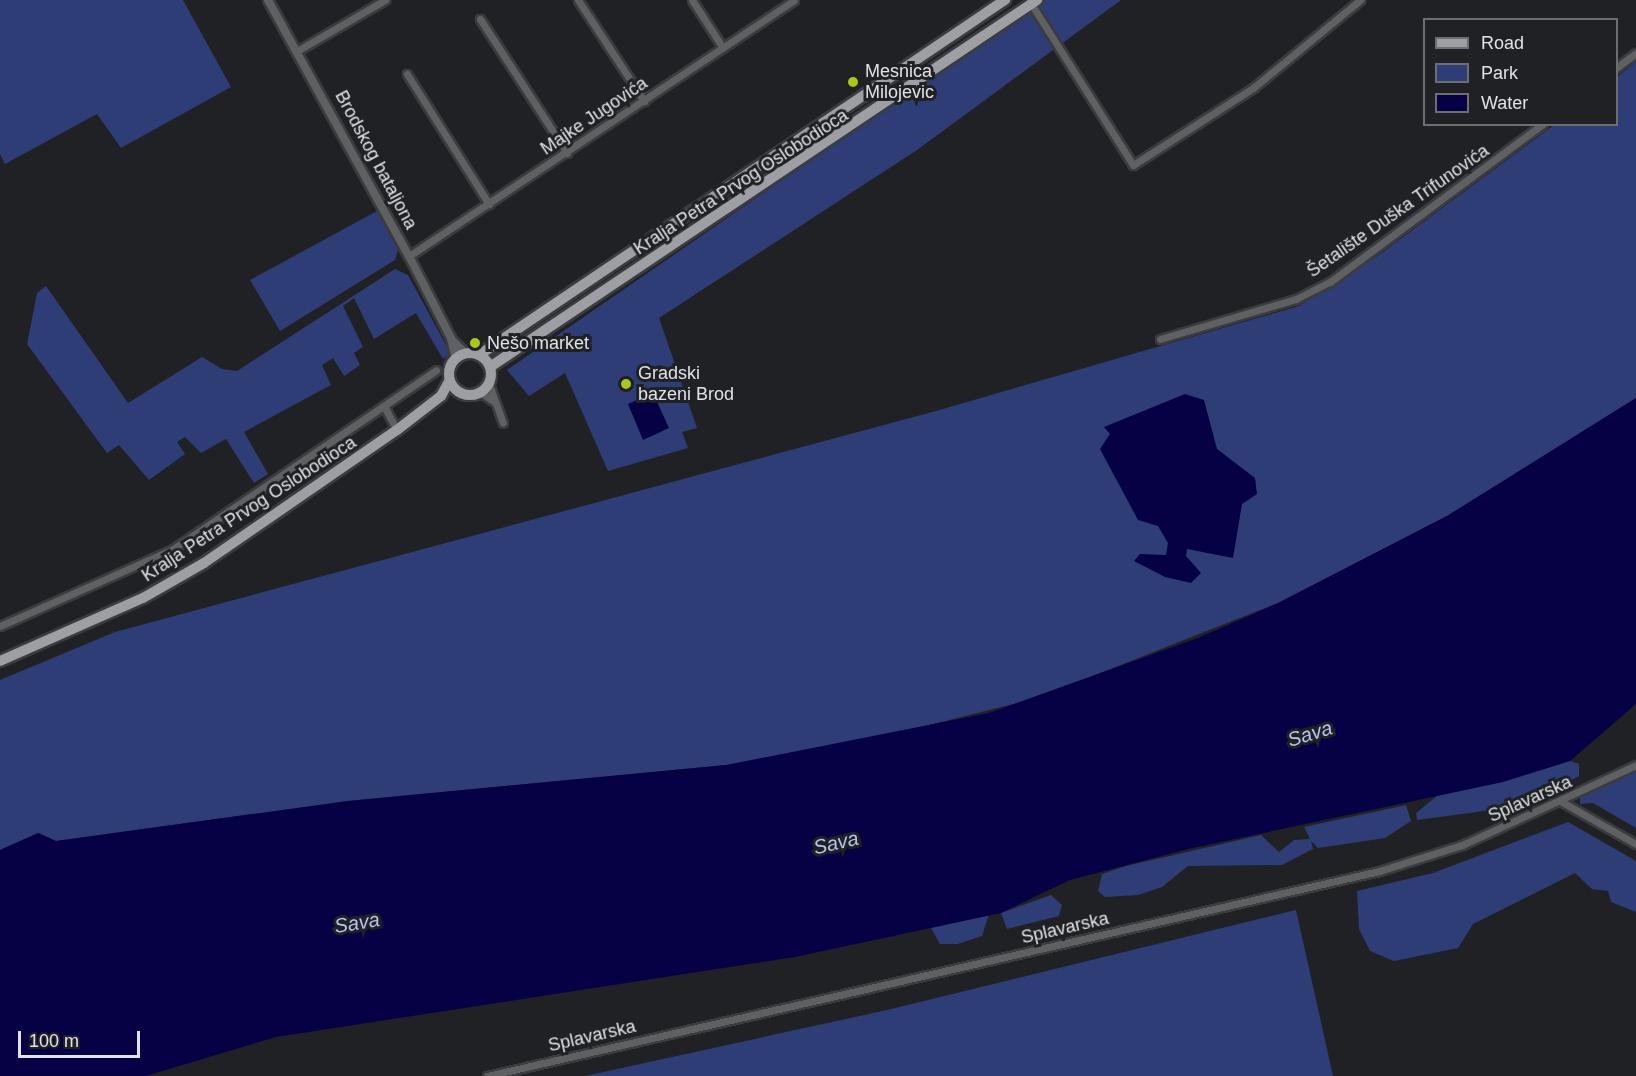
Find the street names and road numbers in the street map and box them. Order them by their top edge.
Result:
street label: Majke Jugovića [537,72,651,160]
street label: Brodskog bataljona [330,87,422,233]
street label: Kralja Petra Prvog Oslobodioca [630,105,852,259]
street label: Šetalište Duška Trifunovića [1303,140,1493,282]
street label: Kralja Petra Prvog Oslobodioca [138,432,360,586]
street label: Splavarska [1485,771,1575,827]
street label: Splavarska [1019,907,1111,949]
street label: Splavarska [546,1015,638,1057]

